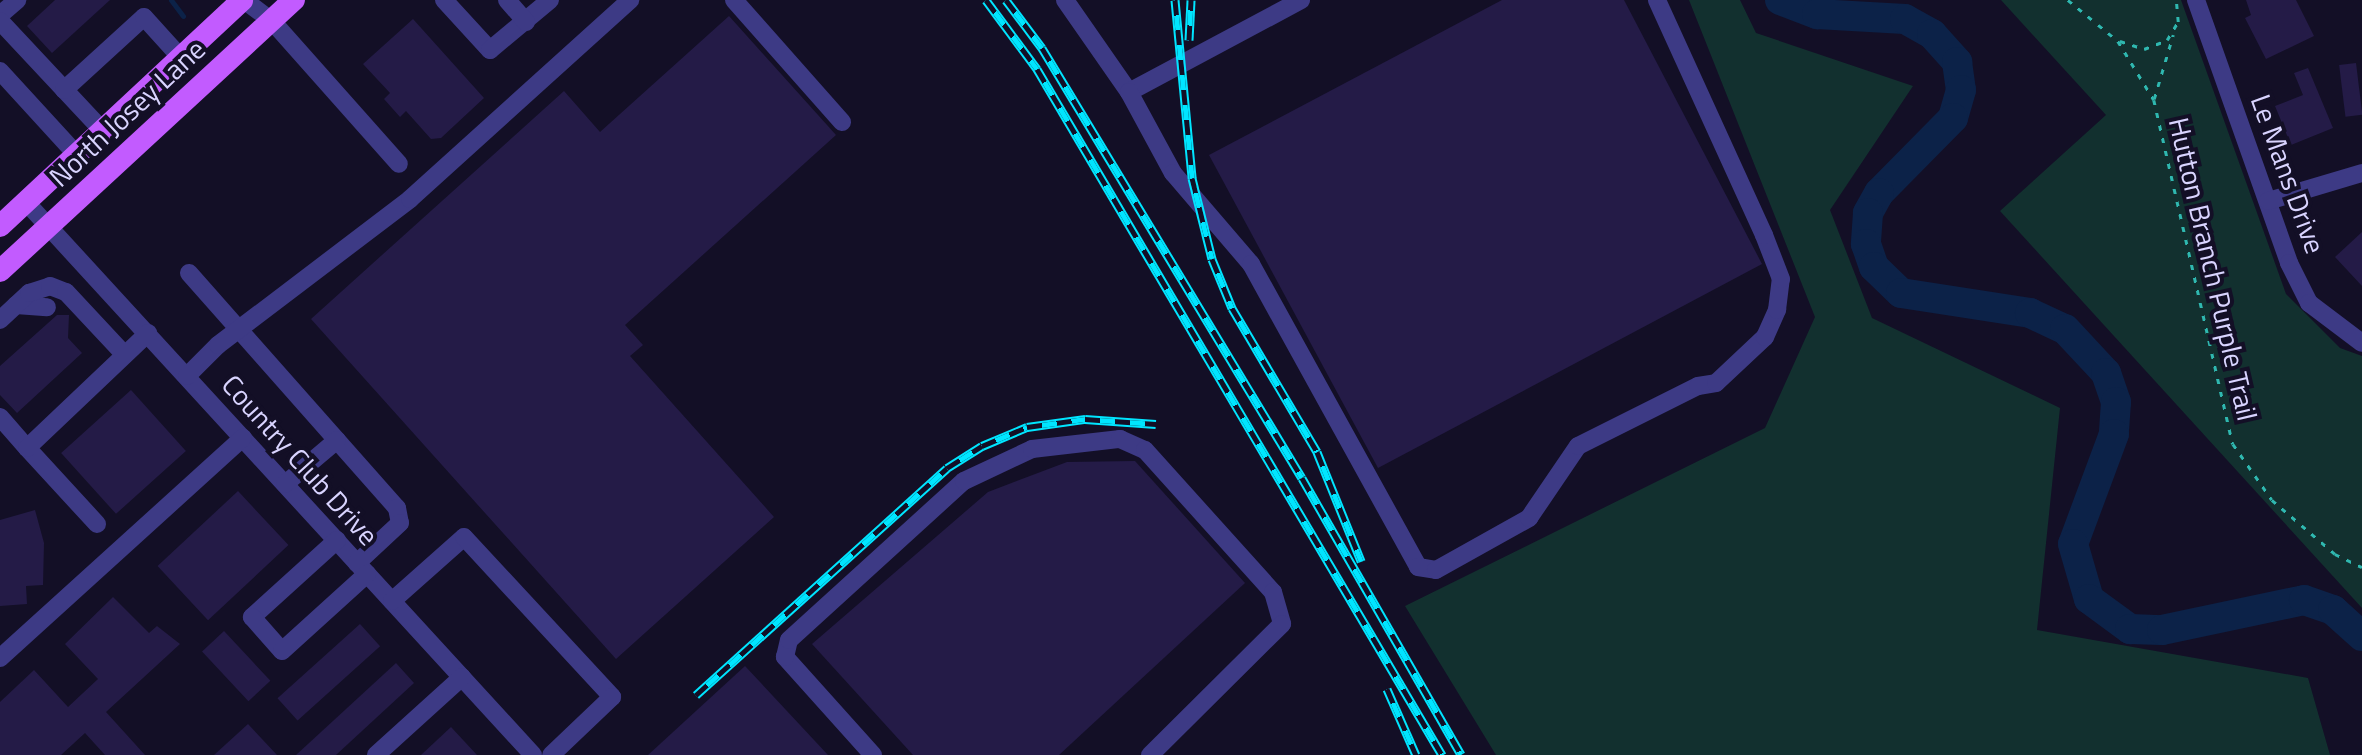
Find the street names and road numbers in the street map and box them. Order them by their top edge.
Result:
street label: North Josey Lane [42,32,212,194]
street label: Le Mans Drive [2244,90,2332,258]
street label: Hutton Branch Purple Trail [2162,114,2264,424]
street label: Country Club Drive [215,368,385,552]

